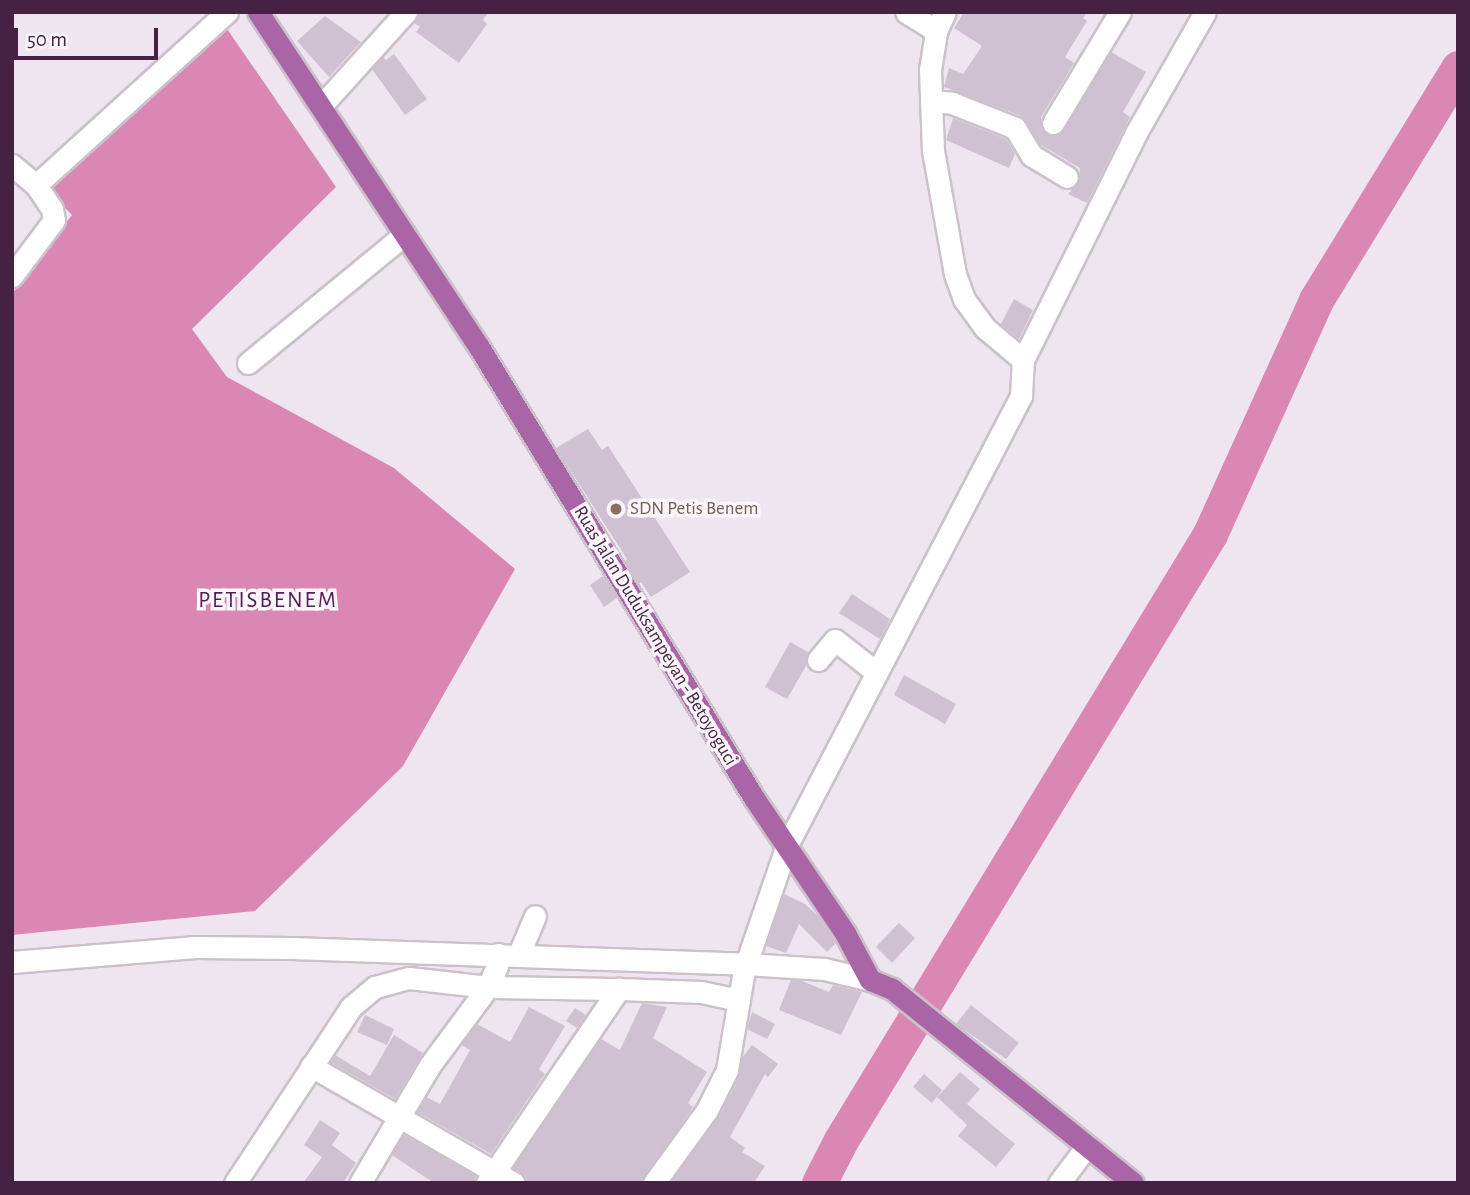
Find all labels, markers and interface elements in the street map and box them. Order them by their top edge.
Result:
scale bar [18,14,161,58]
text: 50 m [27,29,67,50]
place label: SDN Petis Benem [630,498,759,520]
marker: SDN Petis Benem [608,501,624,517]
street label: Ruas Jalan Duduksampeyan - Betoyoguci [568,502,742,770]
district label: PETISBENEM [199,587,337,615]

